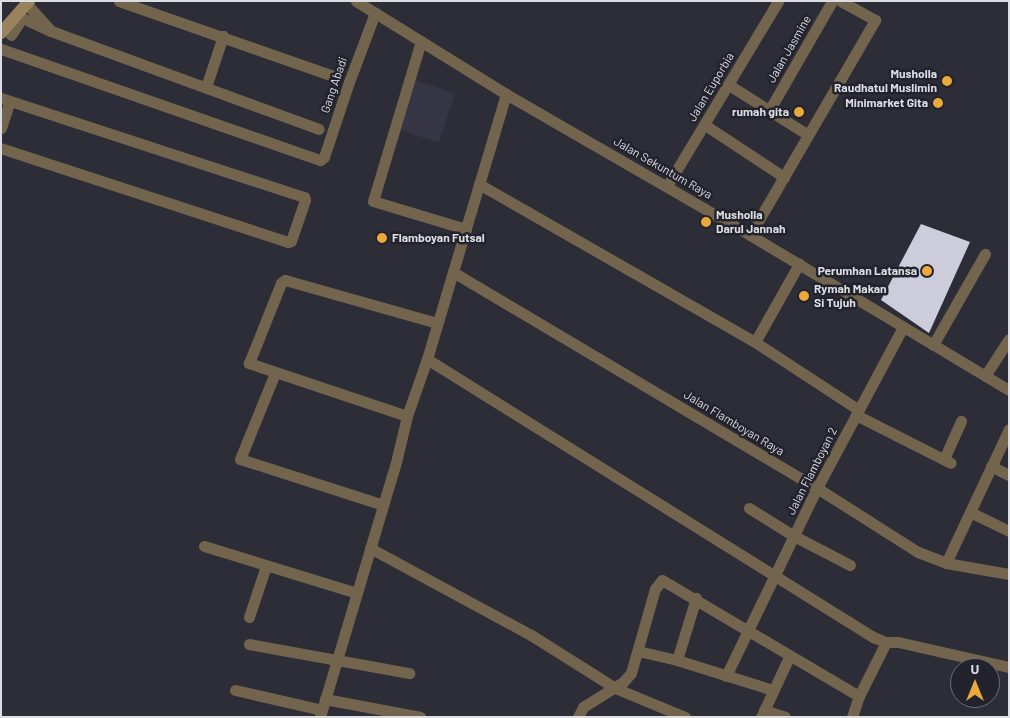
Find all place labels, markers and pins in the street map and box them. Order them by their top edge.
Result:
place label: Musholla Raudhatul Muslimin [834,67,937,95]
marker: Musholla Raudhatul Muslimin [941,75,953,87]
place label: Minimarket Gita [845,96,928,110]
marker: Minimarket Gita [932,97,944,109]
place label: rumah gita [732,105,789,119]
marker: rumah gita [793,106,805,118]
place label: Musholla Darul Jannah [716,208,786,236]
marker: Musholla Darul Jannah [700,216,712,228]
place label: Flamboyan Futsal [392,231,485,245]
marker: Flamboyan Futsal [376,232,388,244]
place label: Perumhan Latansa [818,264,917,278]
marker: Perumhan Latansa [921,265,933,277]
place label: Rymah Makan Si Tujuh [814,282,887,310]
marker: Rymah Makan Si Tujuh [798,290,810,302]

